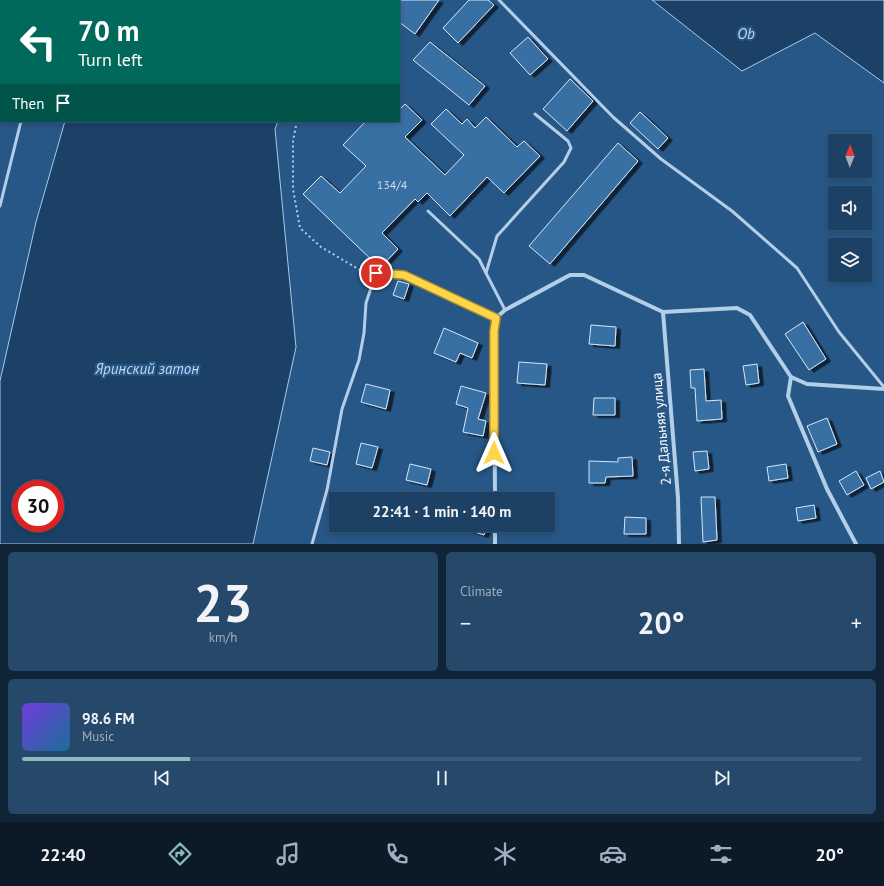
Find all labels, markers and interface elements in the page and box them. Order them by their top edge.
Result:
text: 70 m [78,12,139,49]
icon: left [12,16,64,68]
water label: Ob [737,24,755,43]
text: Turn left [78,48,143,71]
icon: arrive [52,92,74,114]
text: Then [12,94,44,113]
north arrow [828,134,872,178]
map controls [828,134,872,282]
house number: 134/4 [377,177,408,192]
button: sound [828,186,872,230]
button: layers [828,238,872,282]
pin [359,256,393,290]
icon: arrive [365,262,387,284]
water label: Яринский затон [94,359,199,378]
street label: 2-я Дальняя улица [647,372,675,486]
position arrow [473,432,515,474]
speed limit sign: 30 [12,480,64,532]
text: 22:41 · 1 min · 140 m [373,502,511,521]
text: 23 [194,569,252,636]
text: Climate [460,583,503,600]
text: 20° [637,603,685,642]
text: − [460,609,471,637]
text: + [851,609,862,637]
text: km/h [209,629,237,646]
text: 98.6 FM [82,709,135,728]
text: Music [82,728,114,745]
icon: previous [151,767,173,789]
icon: pause [431,767,453,789]
icon: next [711,767,733,789]
icon: directions [166,840,194,868]
icon: music [274,840,302,868]
icon: phone [383,840,411,868]
icon: climate [491,840,519,868]
icon: car [599,840,627,868]
icon: filters [707,840,735,868]
text: 22:40 [40,843,86,866]
text: 20° [816,843,844,866]

